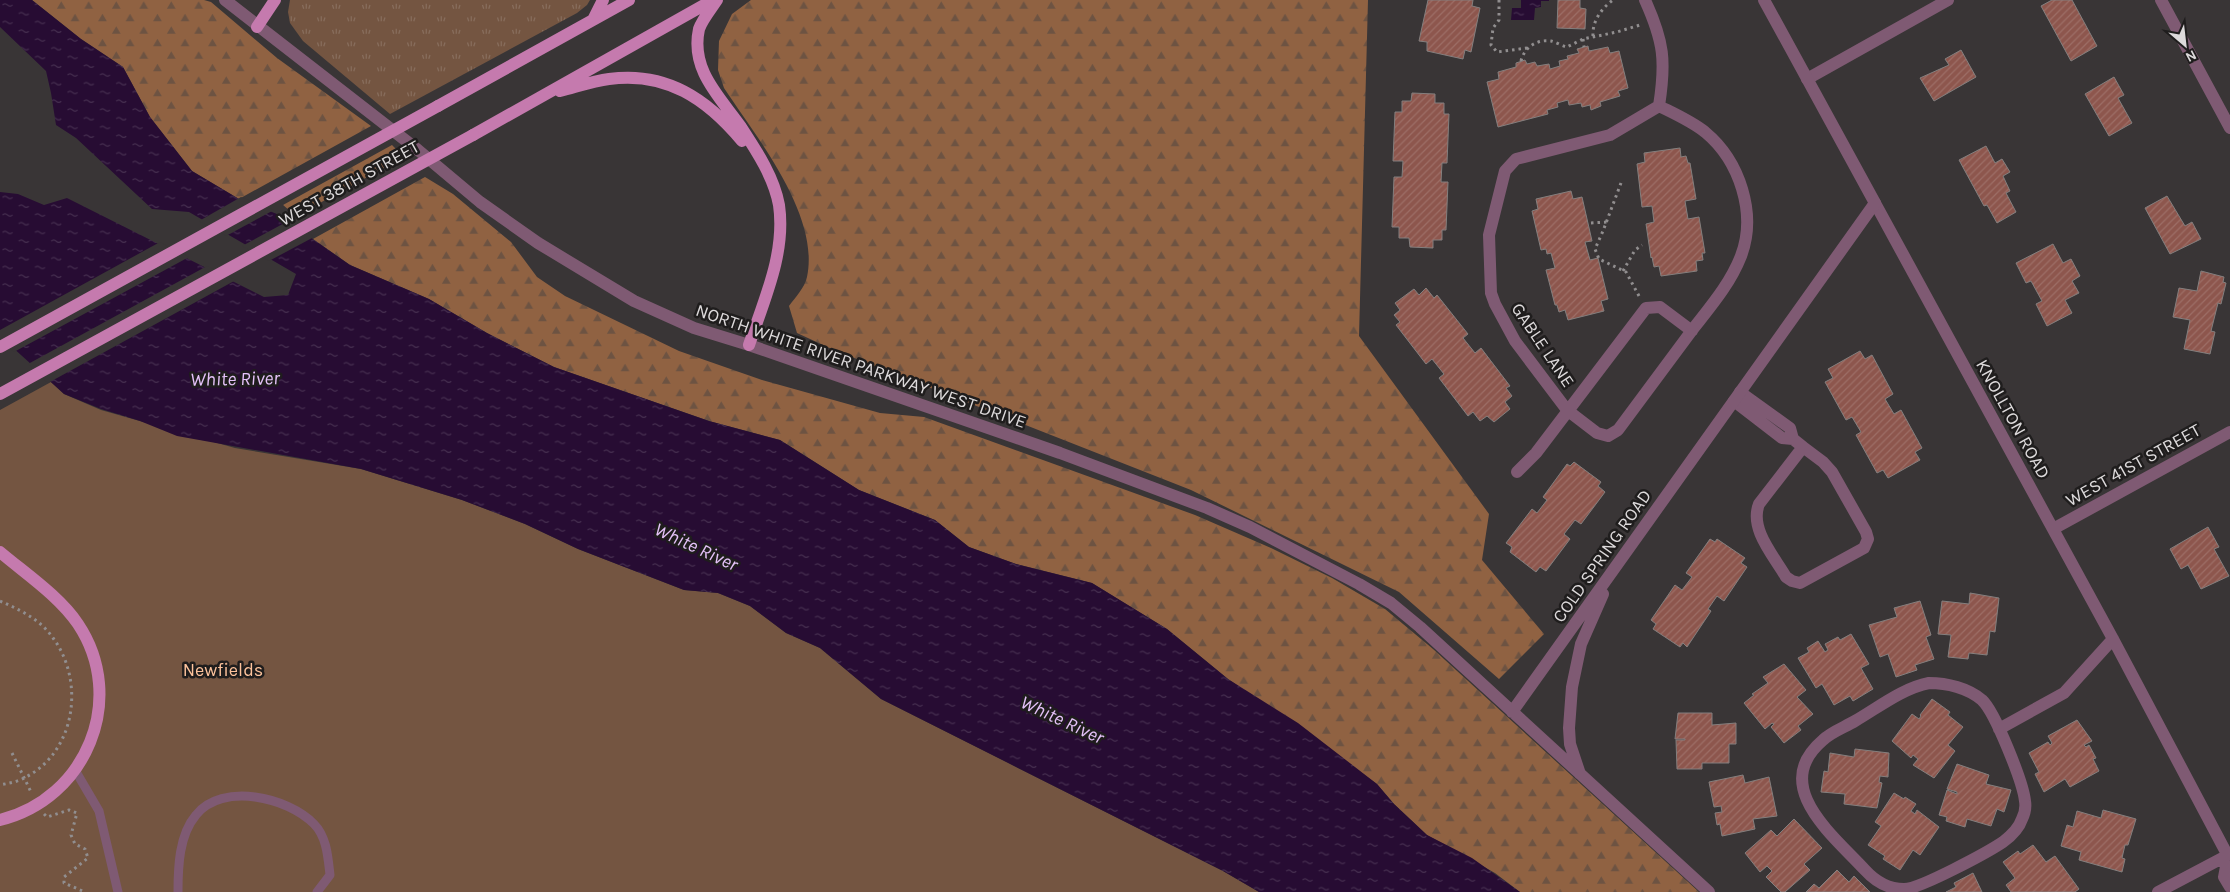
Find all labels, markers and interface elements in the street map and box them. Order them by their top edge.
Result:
north arrow [2160,20,2210,70]
text: N [2182,46,2199,66]
street label: WEST 38TH STREET [275,135,423,231]
street label: NORTH WHITE RIVER PARKWAY WEST DRIVE [693,299,1029,433]
street label: GABLE LANE [1507,299,1579,391]
street label: KNOLLTON ROAD [1971,356,2055,482]
water label: White River [190,367,281,391]
street label: WEST 41ST STREET [2062,419,2204,511]
street label: COLD SPRING ROAD [1548,485,1656,627]
water label: White River [651,518,743,577]
park label: Newfields [183,659,263,681]
water label: White River [1017,691,1109,750]

